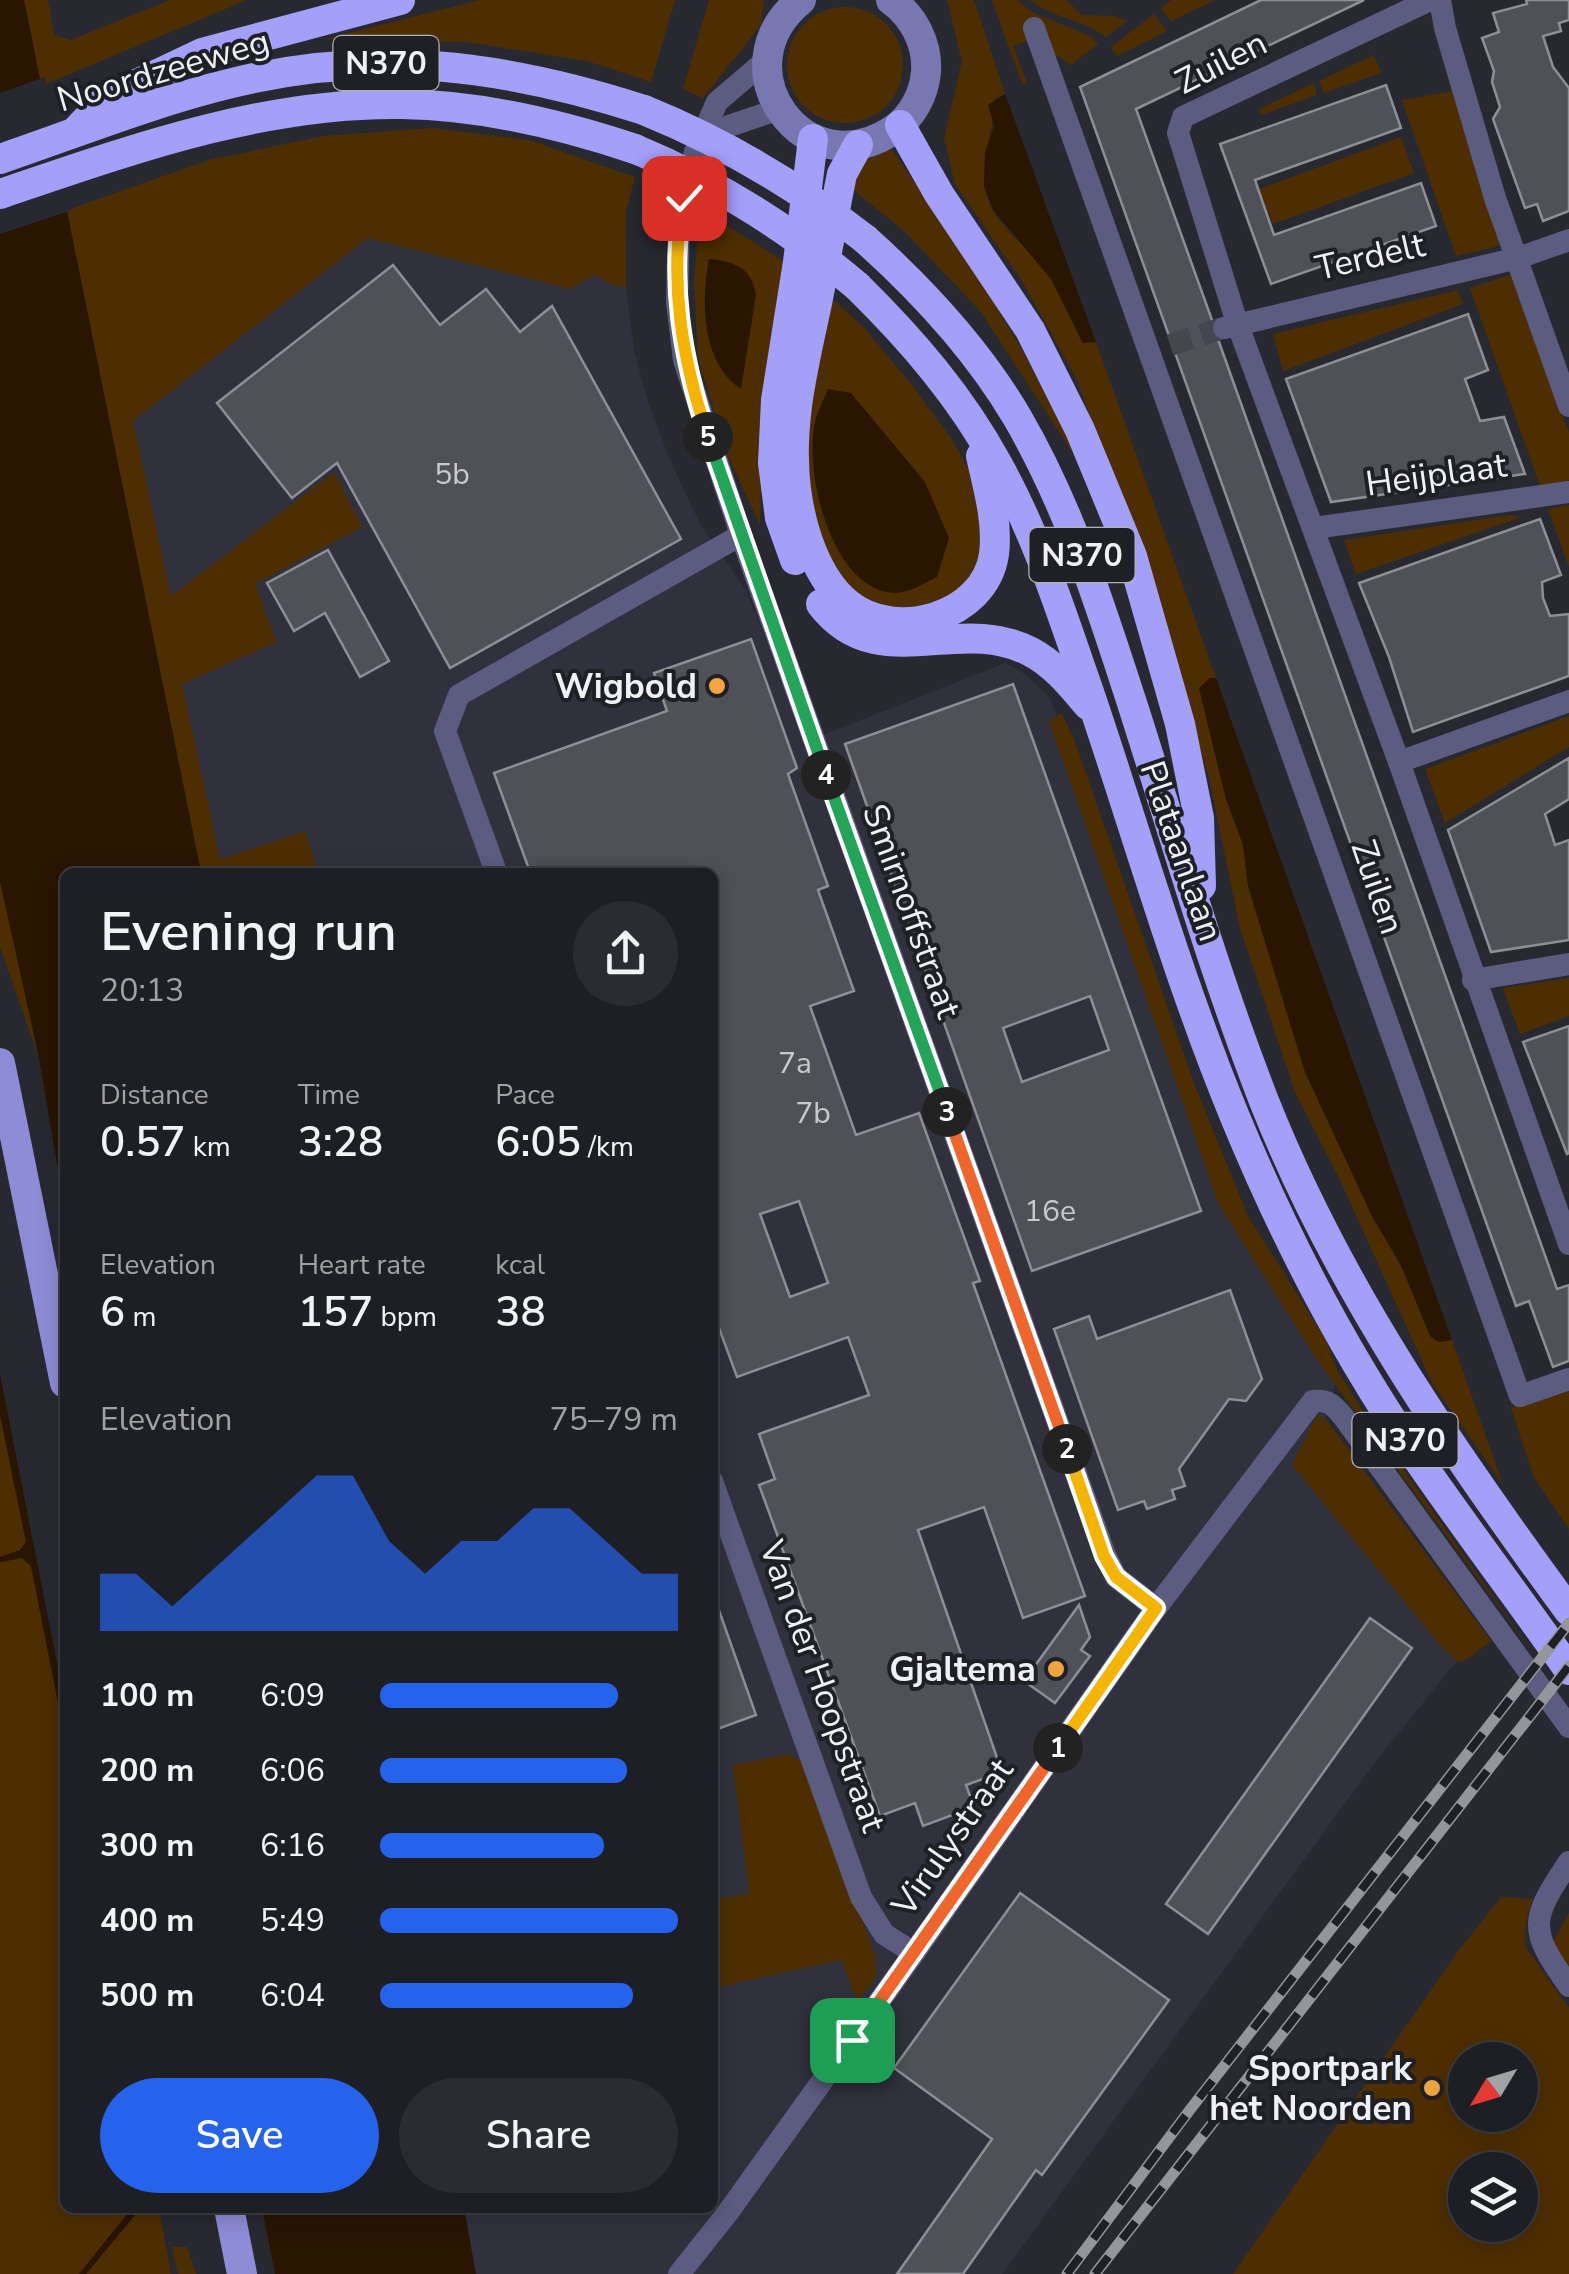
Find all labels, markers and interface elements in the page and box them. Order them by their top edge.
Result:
street label: Noordzeeweg [52,18,275,123]
street label: Zuilen [1167,20,1275,105]
road number: N370 [334,36,438,90]
pin [642,156,727,241]
icon: check [657,171,712,226]
street label: Terdelt [1311,221,1430,292]
pin: 5 [683,412,733,462]
text: 5 [700,418,716,456]
street label: Heijplaat [1363,441,1510,508]
house number: 5b [434,454,470,495]
road number: N370 [1030,528,1134,582]
place label: Wigbold [555,663,697,710]
marker: Wigbold [706,675,728,697]
pin: 4 [801,750,851,800]
street label: Plataanlaan [1129,755,1234,948]
text: 4 [818,756,834,794]
street label: Smirnoffstraat [851,798,972,1025]
street label: Zuilen [1340,834,1415,941]
text: Evening run [100,894,397,969]
button: share [573,901,678,1006]
text: 20:13 [100,969,184,1012]
house number: 7a [778,1043,812,1084]
text: Distance [100,1076,209,1114]
text: Time [298,1076,360,1114]
text: Pace [495,1076,555,1114]
pin: 3 [922,1087,972,1137]
house number: 7b [795,1093,831,1134]
text: 3 [939,1093,955,1131]
text: 0.57 [100,1114,186,1171]
text: 3:28 [298,1114,383,1171]
text: 6:05 [495,1114,581,1171]
text: km [186,1128,231,1166]
text: /km [581,1128,634,1166]
house number: 16e [1024,1191,1076,1232]
text: Elevation [100,1246,216,1284]
text: Heart rate [298,1246,426,1284]
text: kcal [495,1246,545,1284]
text: 6 [100,1284,125,1341]
text: 157 [298,1284,373,1341]
text: 38 [495,1284,546,1341]
text: m [125,1298,156,1336]
text: bpm [373,1298,437,1336]
text: Elevation [100,1398,233,1441]
text: 75–79 m [550,1398,678,1441]
road number: N370 [1352,1413,1458,1467]
pin: 2 [1042,1424,1092,1474]
text: 2 [1059,1430,1075,1468]
street label: Van der Hoopstraat [748,1533,897,1839]
place label: Gjaltema [889,1646,1036,1693]
marker: Gjaltema [1045,1658,1067,1680]
text: 100 m [100,1674,194,1717]
text: 6:09 [260,1674,325,1717]
pin: 1 [1033,1723,1083,1773]
text: 1 [1050,1729,1066,1767]
street label: Virulystraat [880,1748,1024,1926]
text: 200 m [100,1749,194,1792]
text: 6:06 [260,1749,325,1792]
text: 300 m [100,1824,194,1867]
text: 6:16 [260,1824,325,1867]
text: 400 m [100,1899,194,1942]
text: 5:49 [260,1899,325,1942]
text: 500 m [100,1974,194,2017]
text: 6:04 [260,1974,325,2017]
pin [810,1998,895,2083]
icon: arrive [825,2013,880,2068]
north arrow [1448,2042,1538,2132]
map controls [1448,2042,1538,2242]
place label: Sportpark het Noorden [1209,2045,1413,2132]
marker: Sportpark het Noorden [1421,2077,1443,2099]
button: Save [100,2078,379,2193]
button: Share [399,2078,678,2193]
button: layers [1448,2152,1538,2242]

